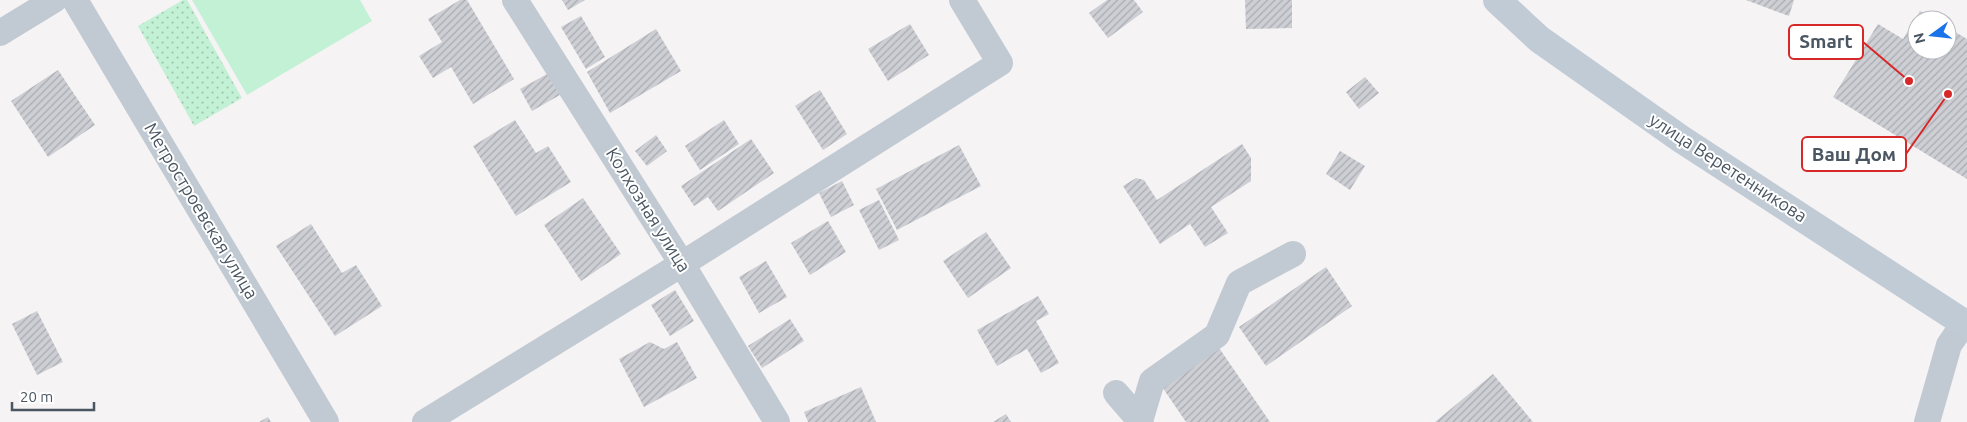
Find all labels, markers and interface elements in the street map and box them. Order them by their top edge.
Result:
north arrow [1907,10,1957,60]
callout: Smart [1789,25,1863,59]
text: Smart [1799,30,1853,52]
text: N [1910,31,1929,45]
street label: улица Веретенникова [1646,109,1811,226]
street label: Метростроевская улица [141,119,262,302]
callout: Ваш Дом [1802,137,1906,171]
text: Ваш Дом [1812,143,1896,165]
street label: Колхозная улица [603,144,695,275]
scale bar [12,380,95,412]
text: 20 m [20,388,53,405]

